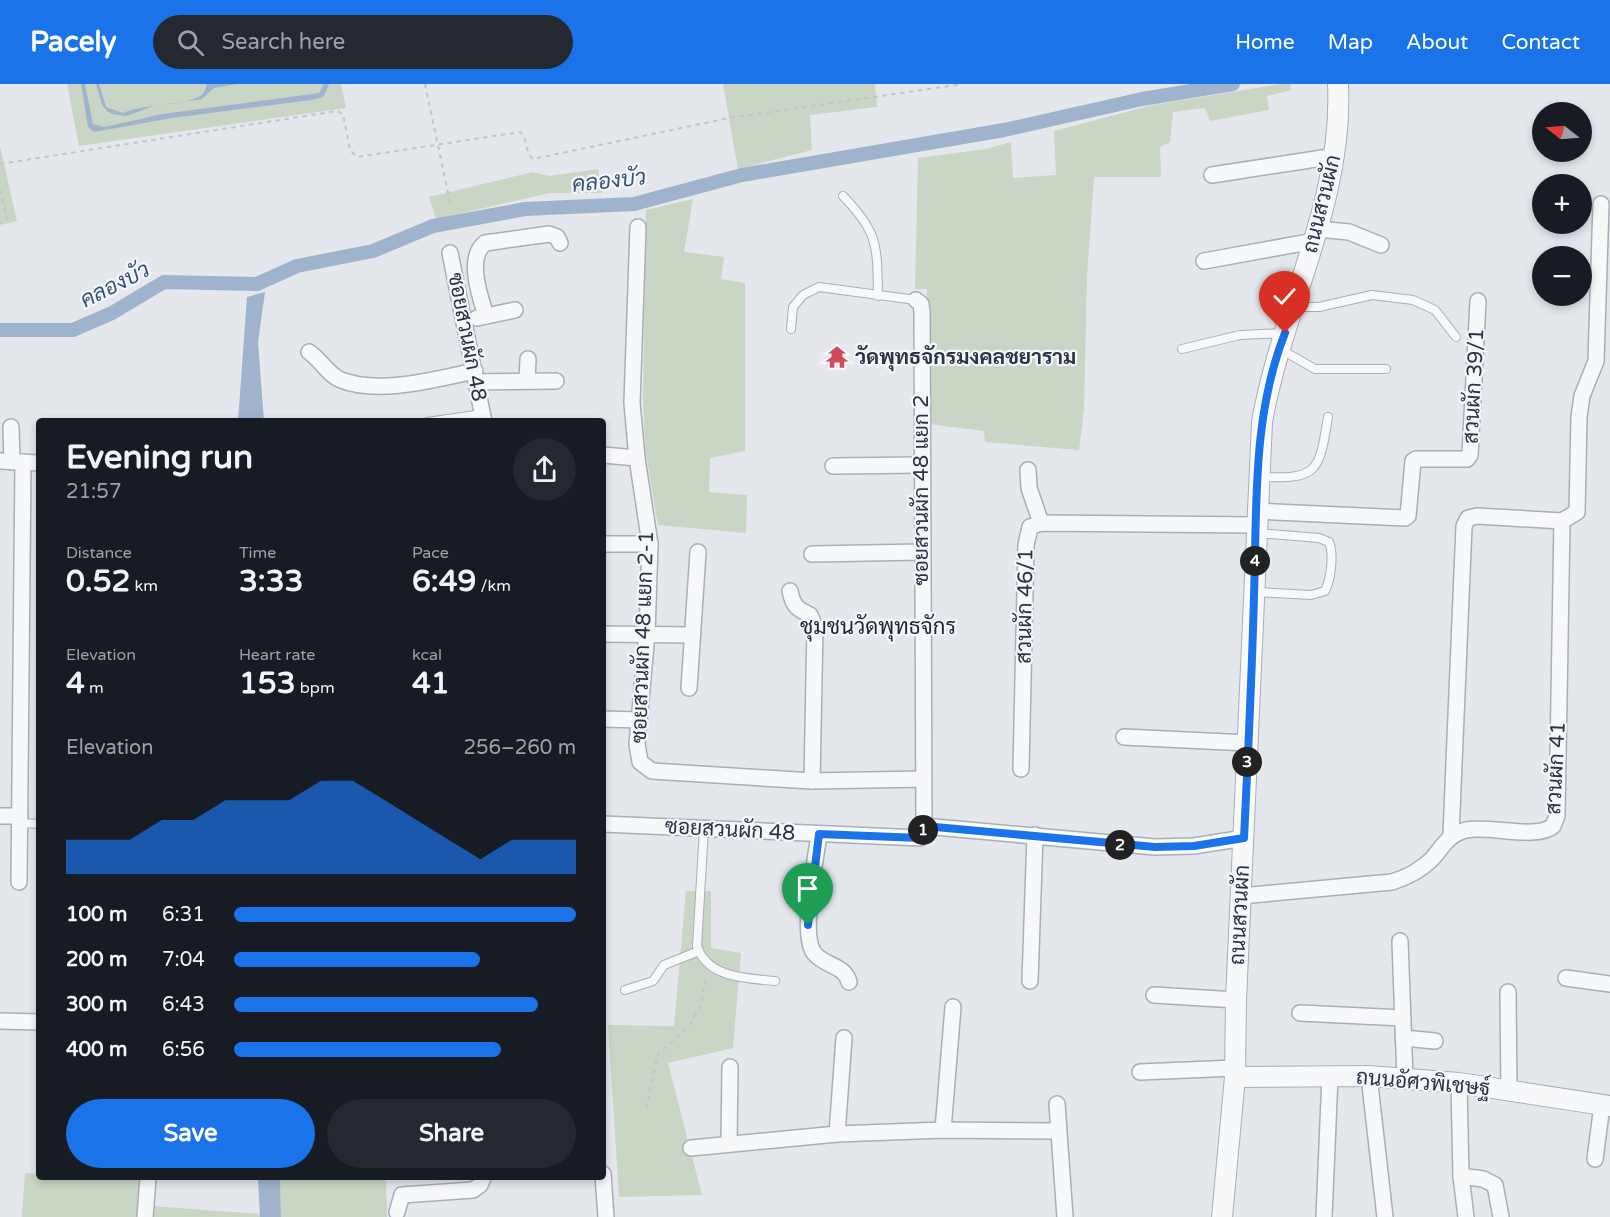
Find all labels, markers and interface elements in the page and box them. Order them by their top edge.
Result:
search box [153,15,573,69]
text: Pacely [30,25,117,59]
icon: search [174,26,207,59]
text: Search here [222,29,345,55]
text: Home [1235,30,1295,55]
text: Map [1328,30,1373,55]
text: About [1406,30,1468,55]
text: Contact [1501,30,1580,55]
north arrow [1532,102,1592,162]
map controls [1532,102,1592,306]
street label: ถนนสวนผัก [1298,152,1346,256]
water label: คลองบัว [571,163,647,198]
button: + [1532,174,1592,234]
button: − [1532,246,1592,306]
water label: คลองบัว [76,256,154,313]
street label: ซอยสวนผัก 48 [442,271,492,403]
pin [1259,271,1310,333]
icon: check [1268,280,1301,313]
street label: สวนผัก 39/1 [1458,328,1490,444]
temple icon: วัดพุทธจักรมงคลชยาราม [824,344,850,370]
place label: วัดพุทธจักรมงคลชยาราม [855,345,1076,372]
street label: ซอยสวนผัก 48 แยก 2 [909,395,934,585]
text: Evening run [66,438,253,477]
button: share [513,438,576,501]
text: 21:57 [66,480,121,504]
street label: ซอยสวนผัก 48 แยก 2-1 [627,530,659,744]
text: Distance [66,543,132,563]
text: Time [239,543,276,563]
text: Pace [412,543,449,563]
pin: 4 [1240,546,1270,576]
street label: สวนผัก 46/1 [1011,548,1039,664]
text: 4 [1250,551,1260,571]
text: 0.52 [66,563,130,600]
text: 3:33 [239,563,303,600]
text: 6:49 [412,563,476,600]
text: km [130,576,158,596]
text: /km [476,576,511,596]
district label: ชุมชนวัดพุทธจักร [800,613,956,642]
text: Elevation [66,645,136,665]
text: Heart rate [239,645,315,665]
text: kcal [412,645,442,665]
text: 4 [66,665,85,702]
text: 153 [239,665,296,702]
text: 41 [412,665,450,702]
text: m [85,678,104,698]
text: bpm [296,678,335,698]
street label: สวนผัก 41 [1541,721,1571,815]
text: Elevation [66,736,153,760]
text: 256–260 m [463,736,576,760]
pin: 3 [1232,747,1262,777]
text: 3 [1242,752,1252,772]
street label: ซอยสวนผัก 48 [664,814,796,846]
pin: 1 [908,815,938,845]
text: 1 [918,820,928,840]
pin: 2 [1105,830,1135,860]
text: 2 [1115,835,1125,855]
pin [782,863,833,925]
street label: ถนนสวนผัก [1225,864,1255,966]
icon: arrive [791,872,824,905]
text: 100 m [66,903,127,927]
text: 6:31 [162,903,205,927]
text: 200 m [66,948,127,972]
text: 7:04 [162,948,205,972]
text: 300 m [66,993,127,1017]
text: 6:43 [162,993,205,1017]
text: 400 m [66,1038,127,1062]
text: 6:56 [162,1038,205,1062]
street label: ถนนอัศวพิเชษฐ์ [1355,1063,1491,1101]
button: Save [66,1099,315,1168]
button: Share [327,1099,576,1168]

